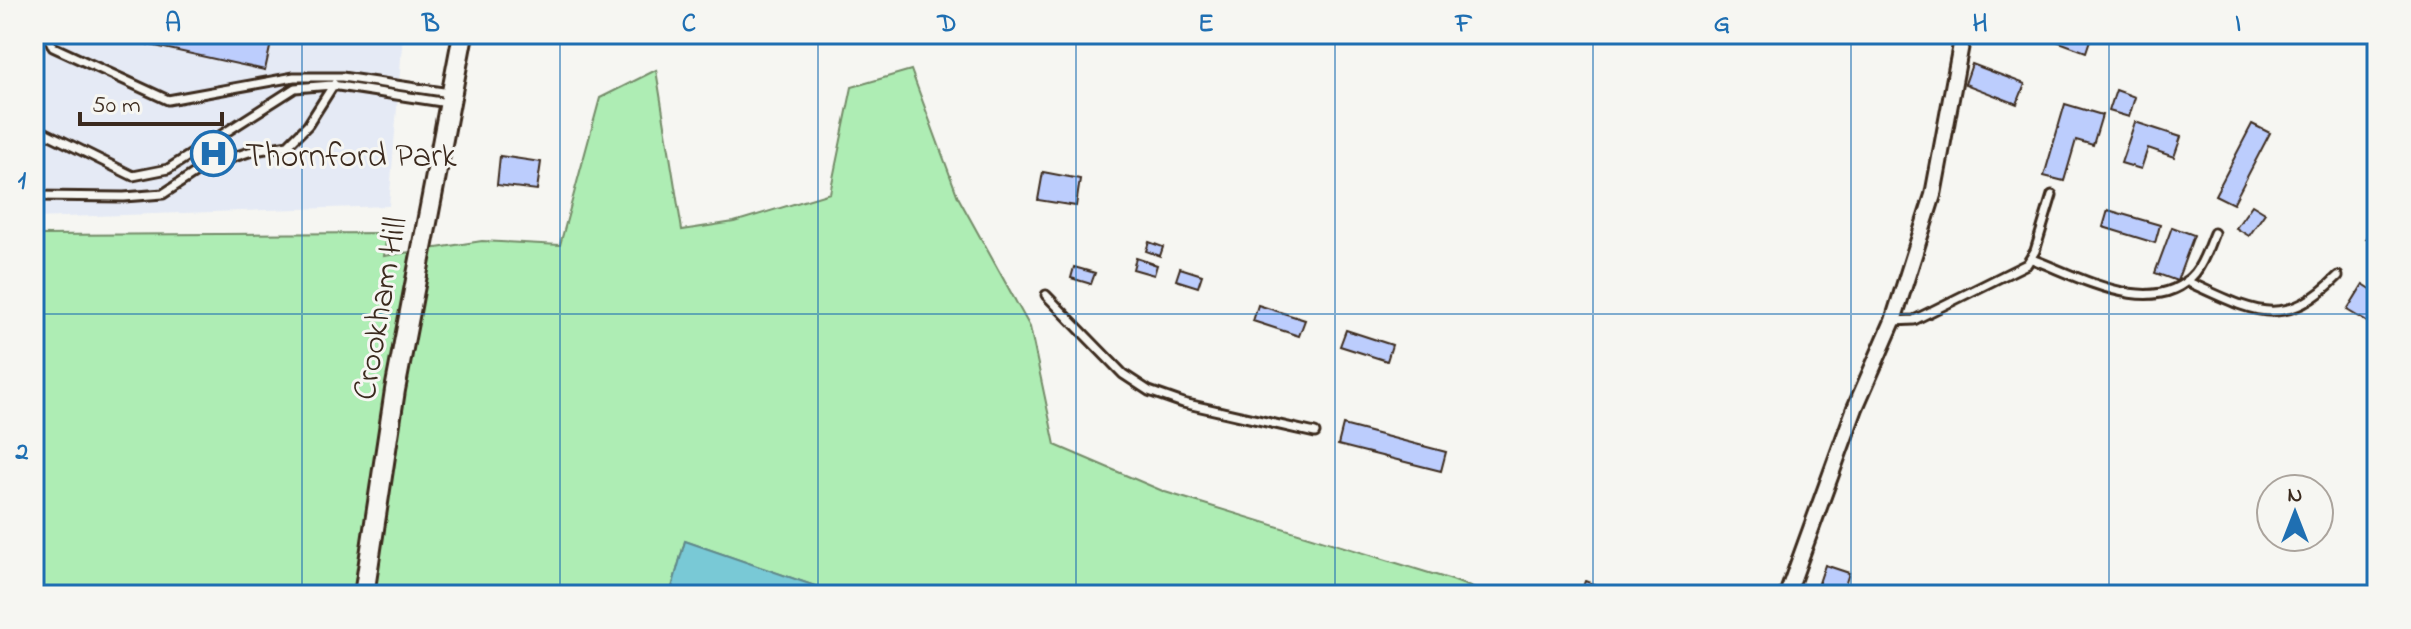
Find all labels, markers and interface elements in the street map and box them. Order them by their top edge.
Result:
text: A [165,6,181,44]
text: B [421,6,440,44]
text: C [682,6,696,44]
text: D [936,6,957,44]
text: E [1198,6,1214,44]
text: F [1454,6,1473,44]
text: G [1714,6,1730,44]
text: H [1972,6,1988,44]
text: I [2235,6,2241,44]
scale bar [80,76,222,126]
text: 50 m [92,89,141,124]
hospital icon: Thornford Park [190,130,238,178]
place label: Thornford Park [245,133,457,183]
text: 1 [18,163,27,201]
street label: Crookham Hill [341,213,423,404]
text: 2 [15,434,29,472]
north arrow [2255,473,2335,553]
text: N [2288,480,2302,512]

